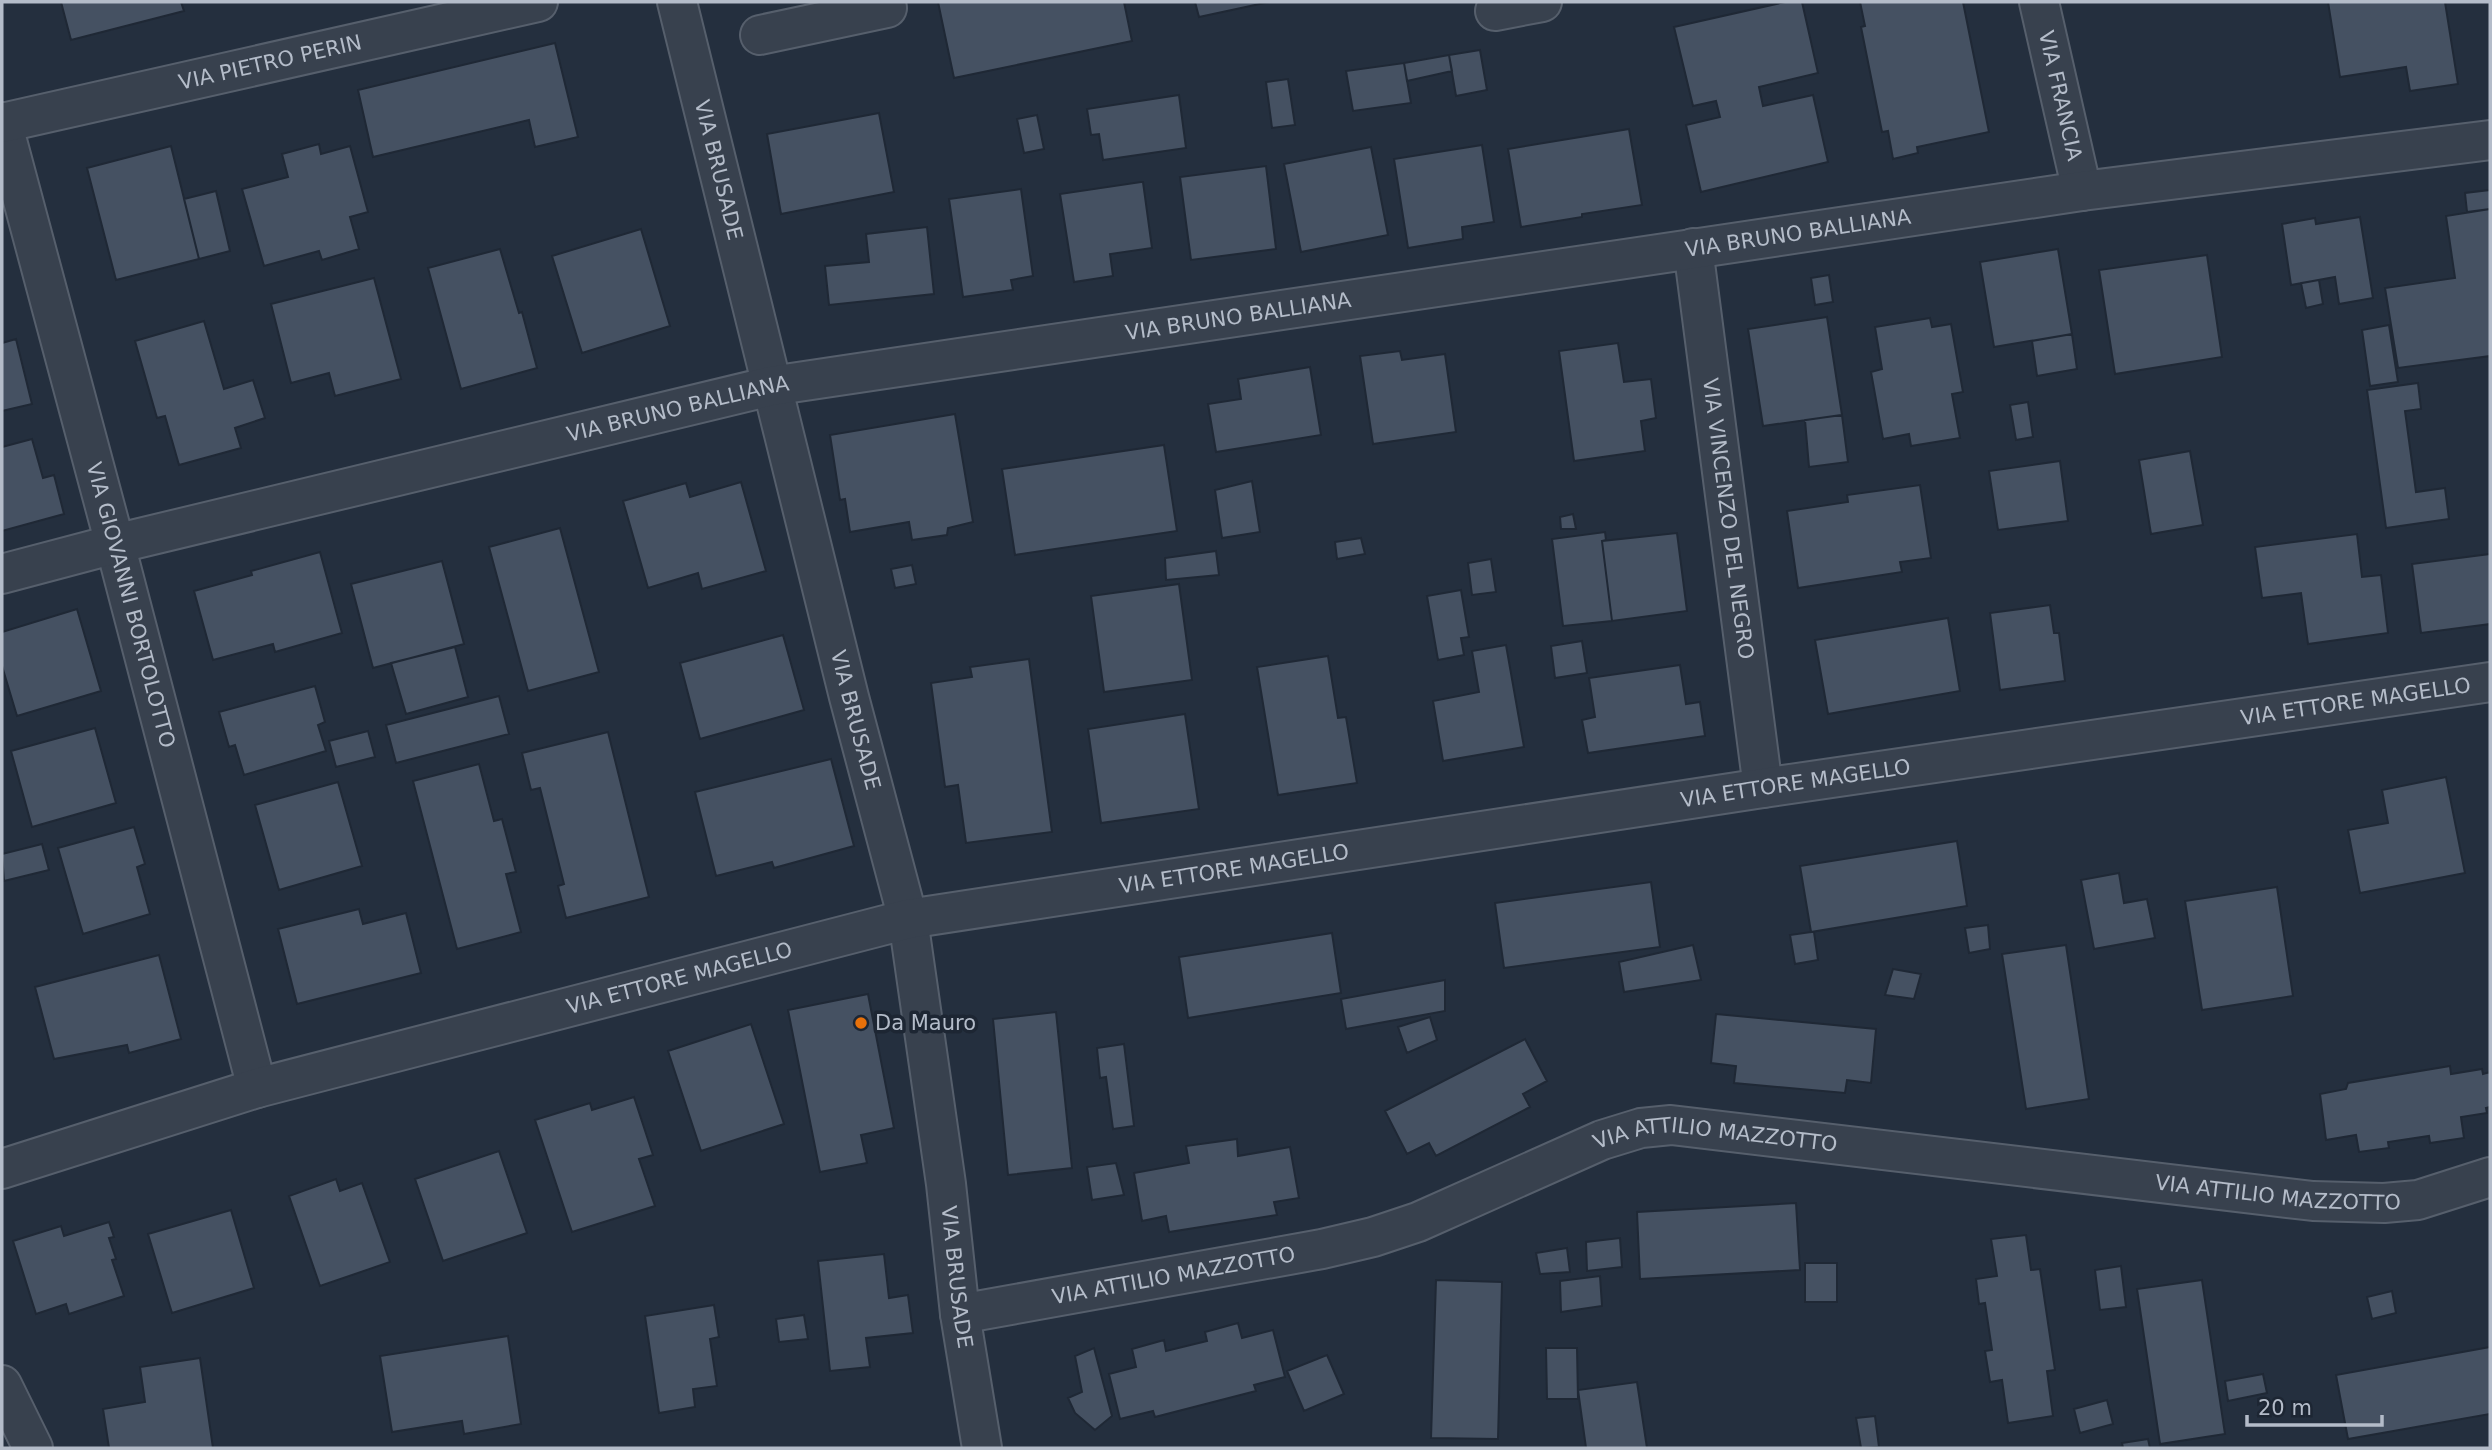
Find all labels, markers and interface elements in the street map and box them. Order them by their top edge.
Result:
street label: VIA FRANCIA [2034,28,2087,164]
street label: VIA PIETRO PERIN [176,30,364,95]
street label: VIA BRUSADE [690,97,747,243]
street label: VIA BRUNO BALLIANA [1684,205,1913,262]
street label: VIA BRUNO BALLIANA [1124,288,1353,345]
street label: VIA BRUNO BALLIANA [564,371,791,447]
street label: VIA VINCENZO DEL NEGRO [1698,377,1758,661]
street label: VIA GIOVANNI BORTOLOTTO [82,460,180,751]
street label: VIA BRUSADE [826,648,885,793]
street label: VIA ETTORE MAGELLO [2239,673,2472,730]
street label: VIA ETTORE MAGELLO [1679,755,1912,812]
street label: VIA ETTORE MAGELLO [1117,840,1351,898]
street label: VIA ETTORE MAGELLO [564,938,795,1019]
place label: Da Mauro [875,1011,976,1035]
marker: Da Mauro [853,1015,869,1031]
street label: VIA ATTILIO MAZZOTTO [1589,1113,1839,1157]
street label: VIA ATTILIO MAZZOTTO [2154,1170,2402,1215]
street label: VIA BRUSADE [936,1204,977,1350]
street label: VIA ATTILIO MAZZOTTO [1050,1242,1297,1309]
scale bar [2247,1384,2382,1428]
text: 20 m [2258,1396,2312,1420]

